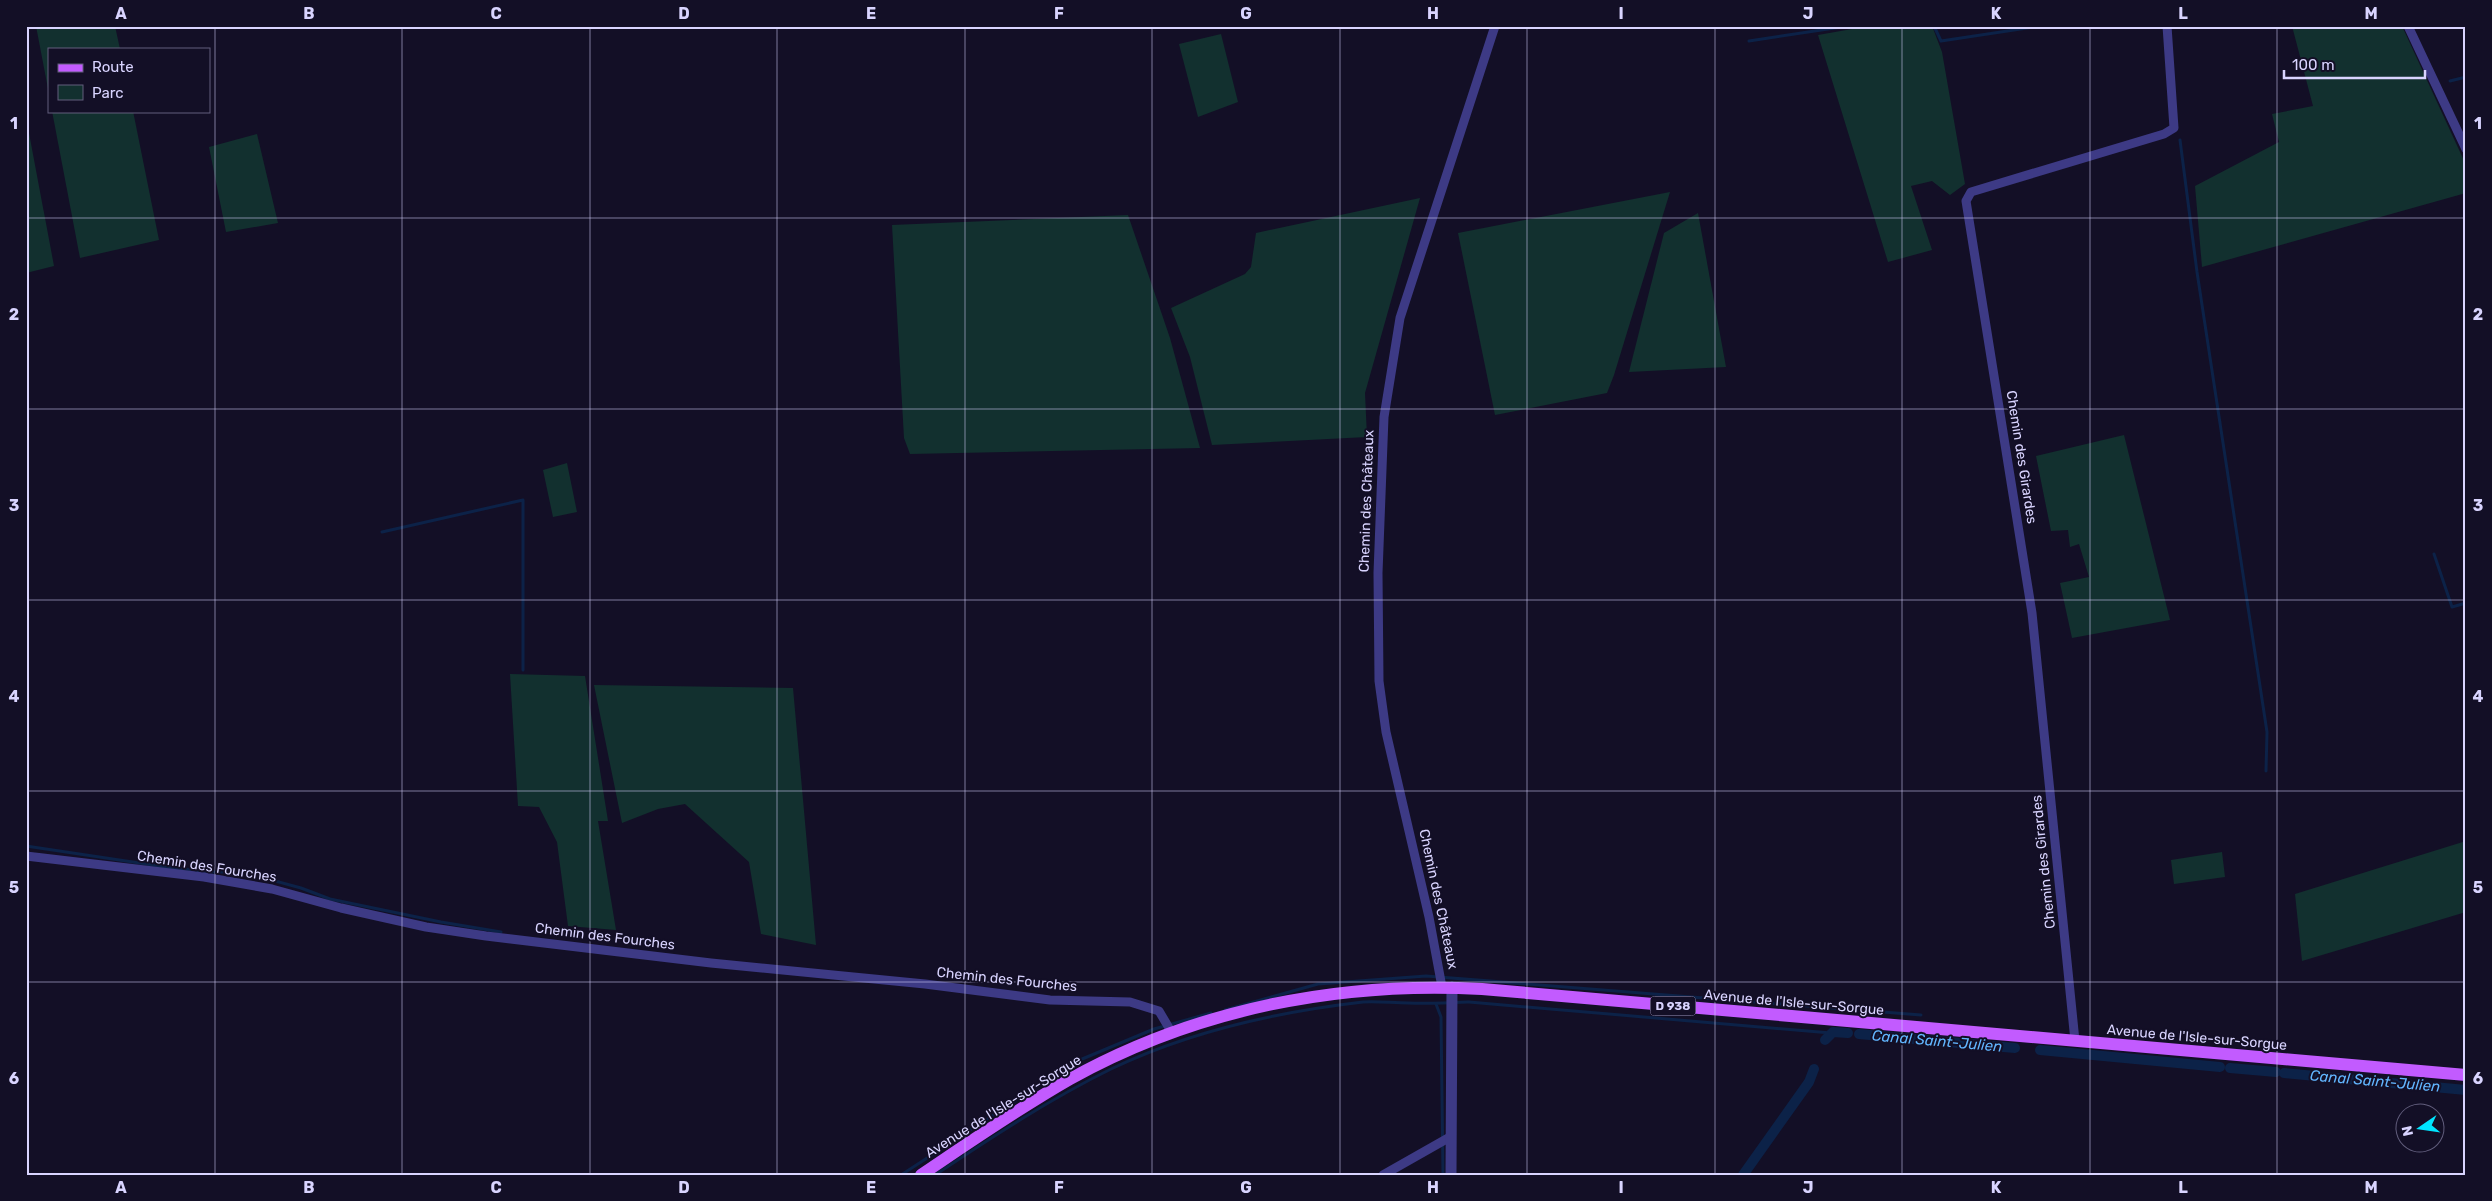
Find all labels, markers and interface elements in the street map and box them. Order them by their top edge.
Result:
text: A [115,4,127,23]
text: B [303,4,315,23]
text: C [490,4,502,23]
text: D [678,4,690,23]
text: E [866,4,876,23]
text: F [1054,4,1064,23]
text: G [1240,4,1252,23]
text: H [1427,4,1439,23]
text: I [1618,4,1624,23]
text: J [1803,4,1813,23]
text: K [1991,4,2002,23]
text: L [2178,4,2188,23]
text: M [2364,4,2378,23]
legend [48,48,210,112]
scale bar [2284,48,2426,80]
text: 100 m [2292,56,2334,74]
text: Route [92,58,134,76]
text: Parc [92,84,124,102]
text: 1 [10,114,18,133]
text: 1 [2474,114,2482,133]
text: 2 [9,305,19,324]
text: 2 [2473,305,2483,324]
street label: Chemin des Girardes [2003,389,2040,525]
street label: Chemin des Châteaux [1356,429,1378,573]
text: 3 [9,496,19,515]
text: 3 [2473,496,2483,515]
text: 4 [9,687,20,706]
text: 4 [2473,687,2484,706]
street label: Chemin des Girardes [2028,794,2059,930]
street label: Chemin des Châteaux [1415,828,1462,971]
street label: Chemin des Fourches [136,847,278,886]
text: 5 [9,878,19,897]
text: 5 [2473,878,2483,897]
street label: Chemin des Fourches [534,919,676,954]
street label: Chemin des Fourches [936,964,1078,995]
street label: Avenue de l'Isle-sur-Sorgue [1703,986,1885,1019]
road number: D 938 [1650,996,1696,1016]
street label: Avenue de l'Isle-sur-Sorgue [2106,1021,2288,1054]
water label: Canal Saint-Julien [1871,1026,2003,1056]
street label: Avenue de l'Isle-sur-Sorgue [922,1051,1085,1162]
water label: Canal Saint-Julien [2309,1066,2441,1096]
text: 6 [9,1069,19,1088]
text: 6 [2473,1069,2483,1088]
north arrow [2394,1104,2444,1154]
text: N [2398,1124,2417,1138]
text: A [115,1178,127,1197]
text: B [303,1178,315,1197]
text: C [490,1178,502,1197]
text: D [678,1178,690,1197]
text: E [866,1178,876,1197]
text: F [1054,1178,1064,1197]
text: G [1240,1178,1252,1197]
text: H [1427,1178,1439,1197]
text: I [1618,1178,1624,1197]
text: J [1803,1178,1813,1197]
text: K [1991,1178,2002,1197]
text: L [2178,1178,2188,1197]
text: M [2364,1178,2378,1197]

